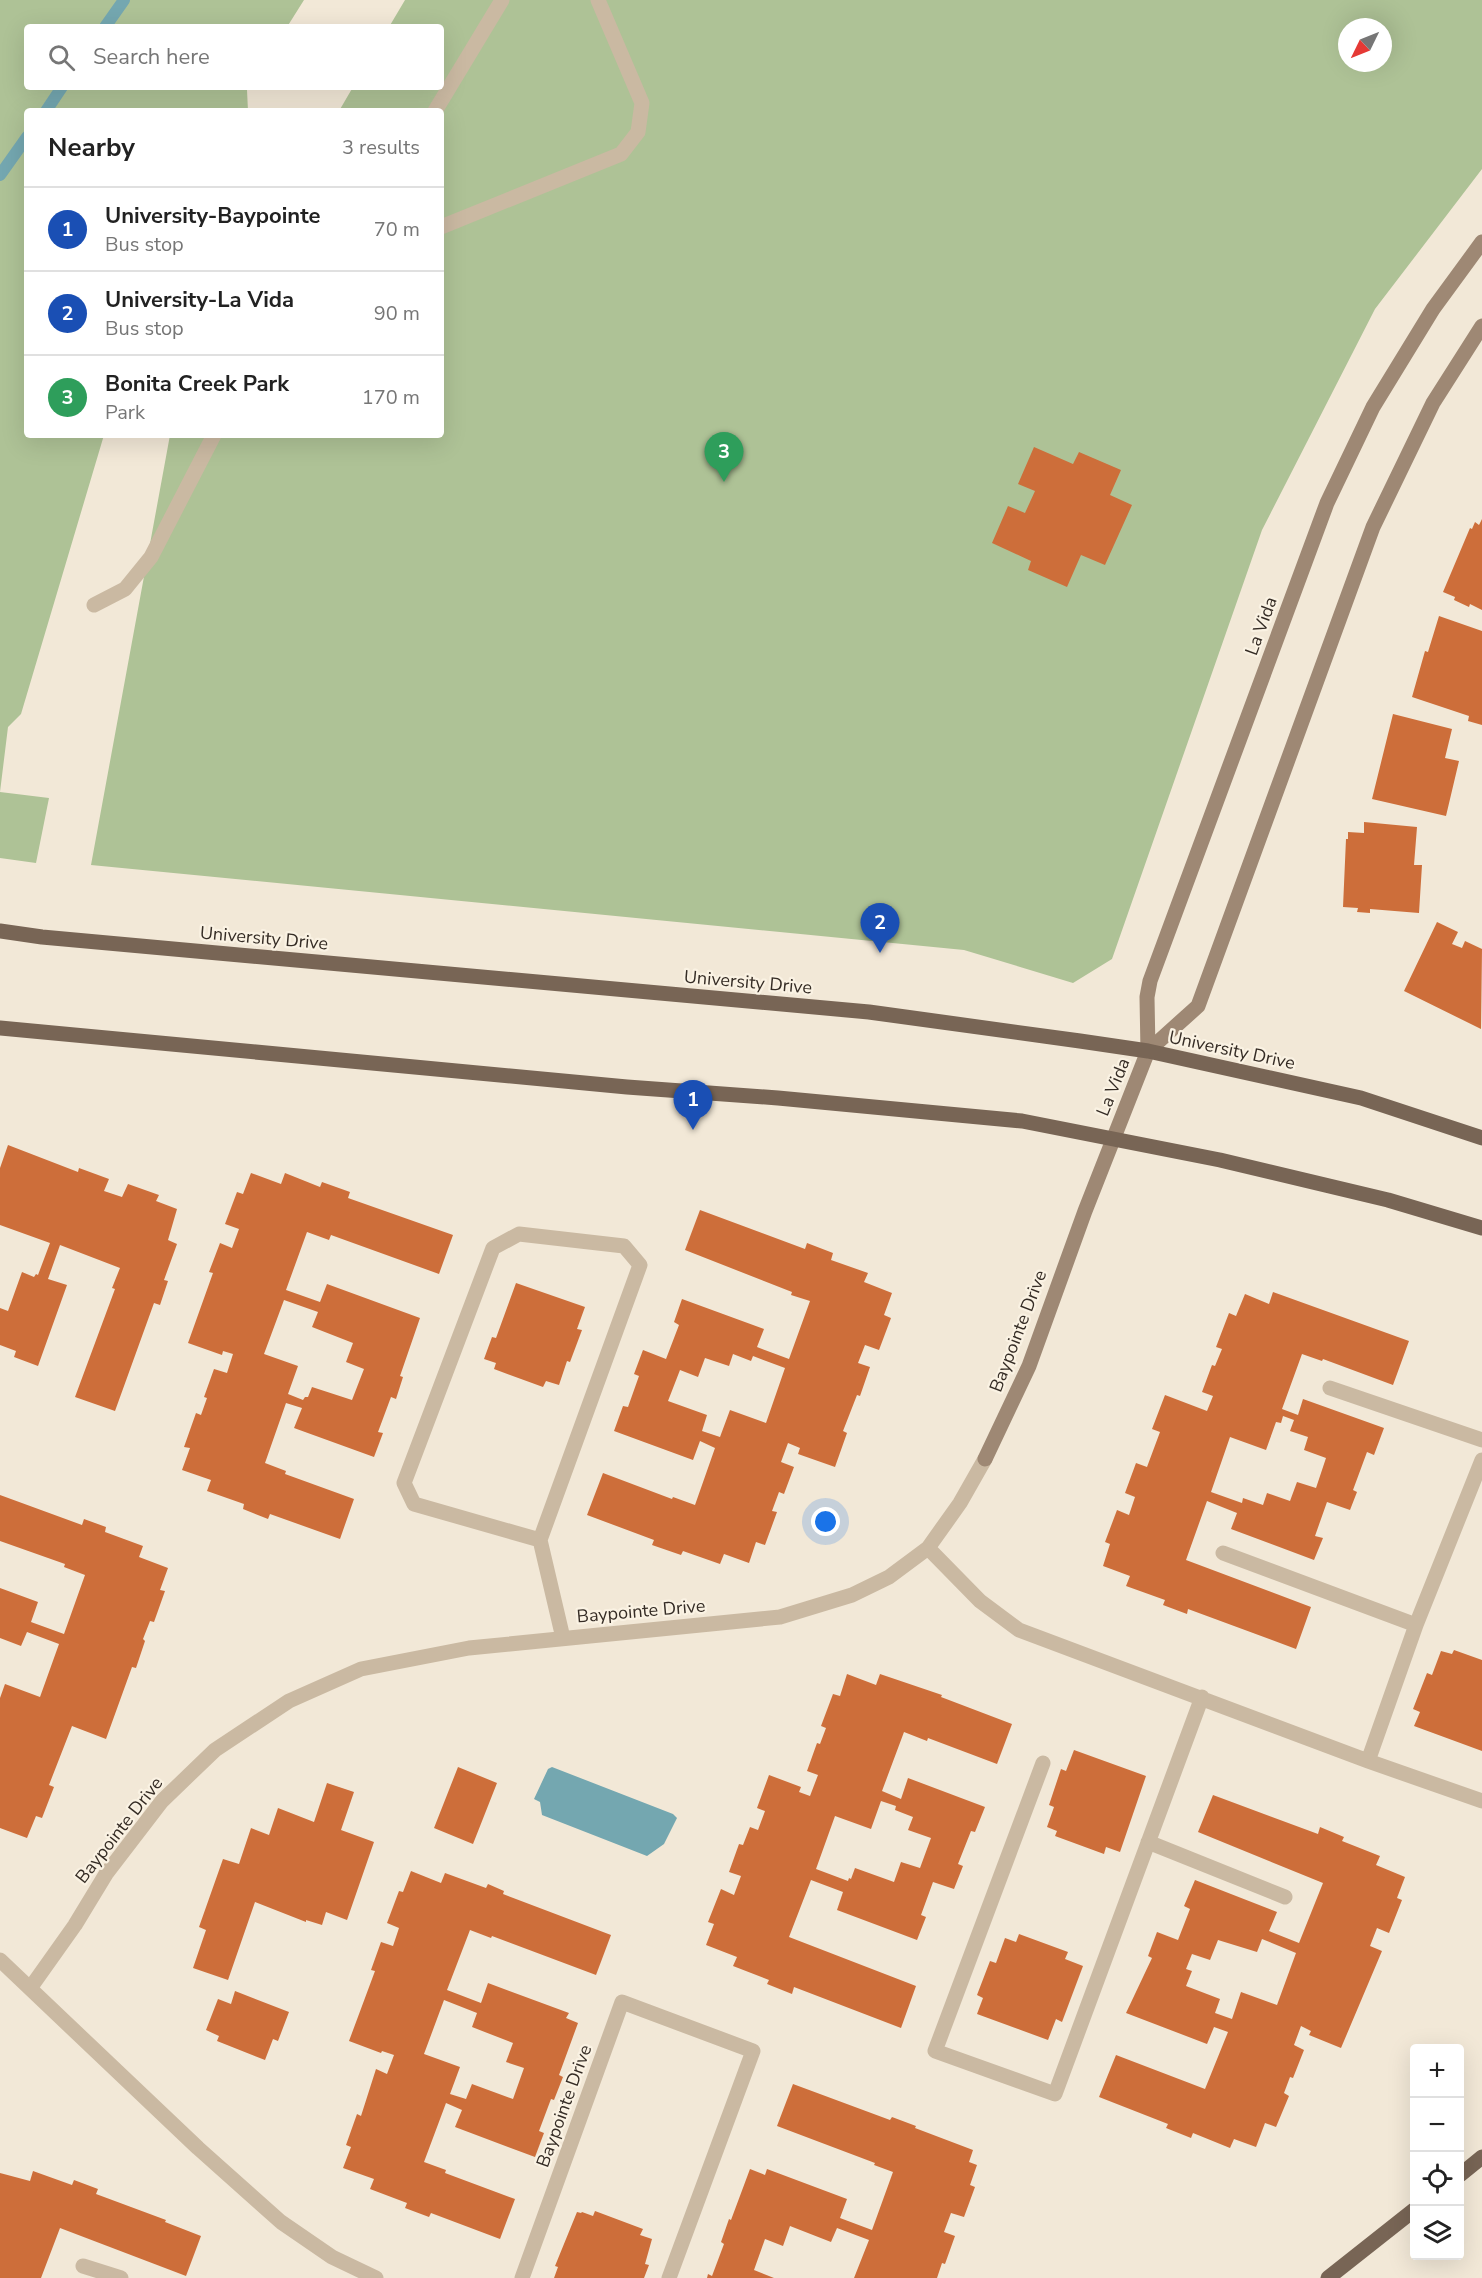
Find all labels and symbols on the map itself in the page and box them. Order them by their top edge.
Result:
north arrow [1338,18,1392,72]
pin: 3 [704,432,744,482]
street label: La Vida [1239,593,1283,659]
pin: 2 [860,904,900,953]
street label: University Drive [199,920,329,956]
street label: University Drive [683,964,813,1000]
street label: University Drive [1167,1025,1297,1075]
street label: La Vida [1091,1054,1135,1120]
pin: 1 [674,1080,712,1130]
street label: Baypointe Drive [984,1267,1052,1395]
your location [811,1507,840,1536]
street label: Baypointe Drive [576,1593,706,1629]
street label: Baypointe Drive [70,1772,168,1888]
street label: Baypointe Drive [531,2041,597,2171]

